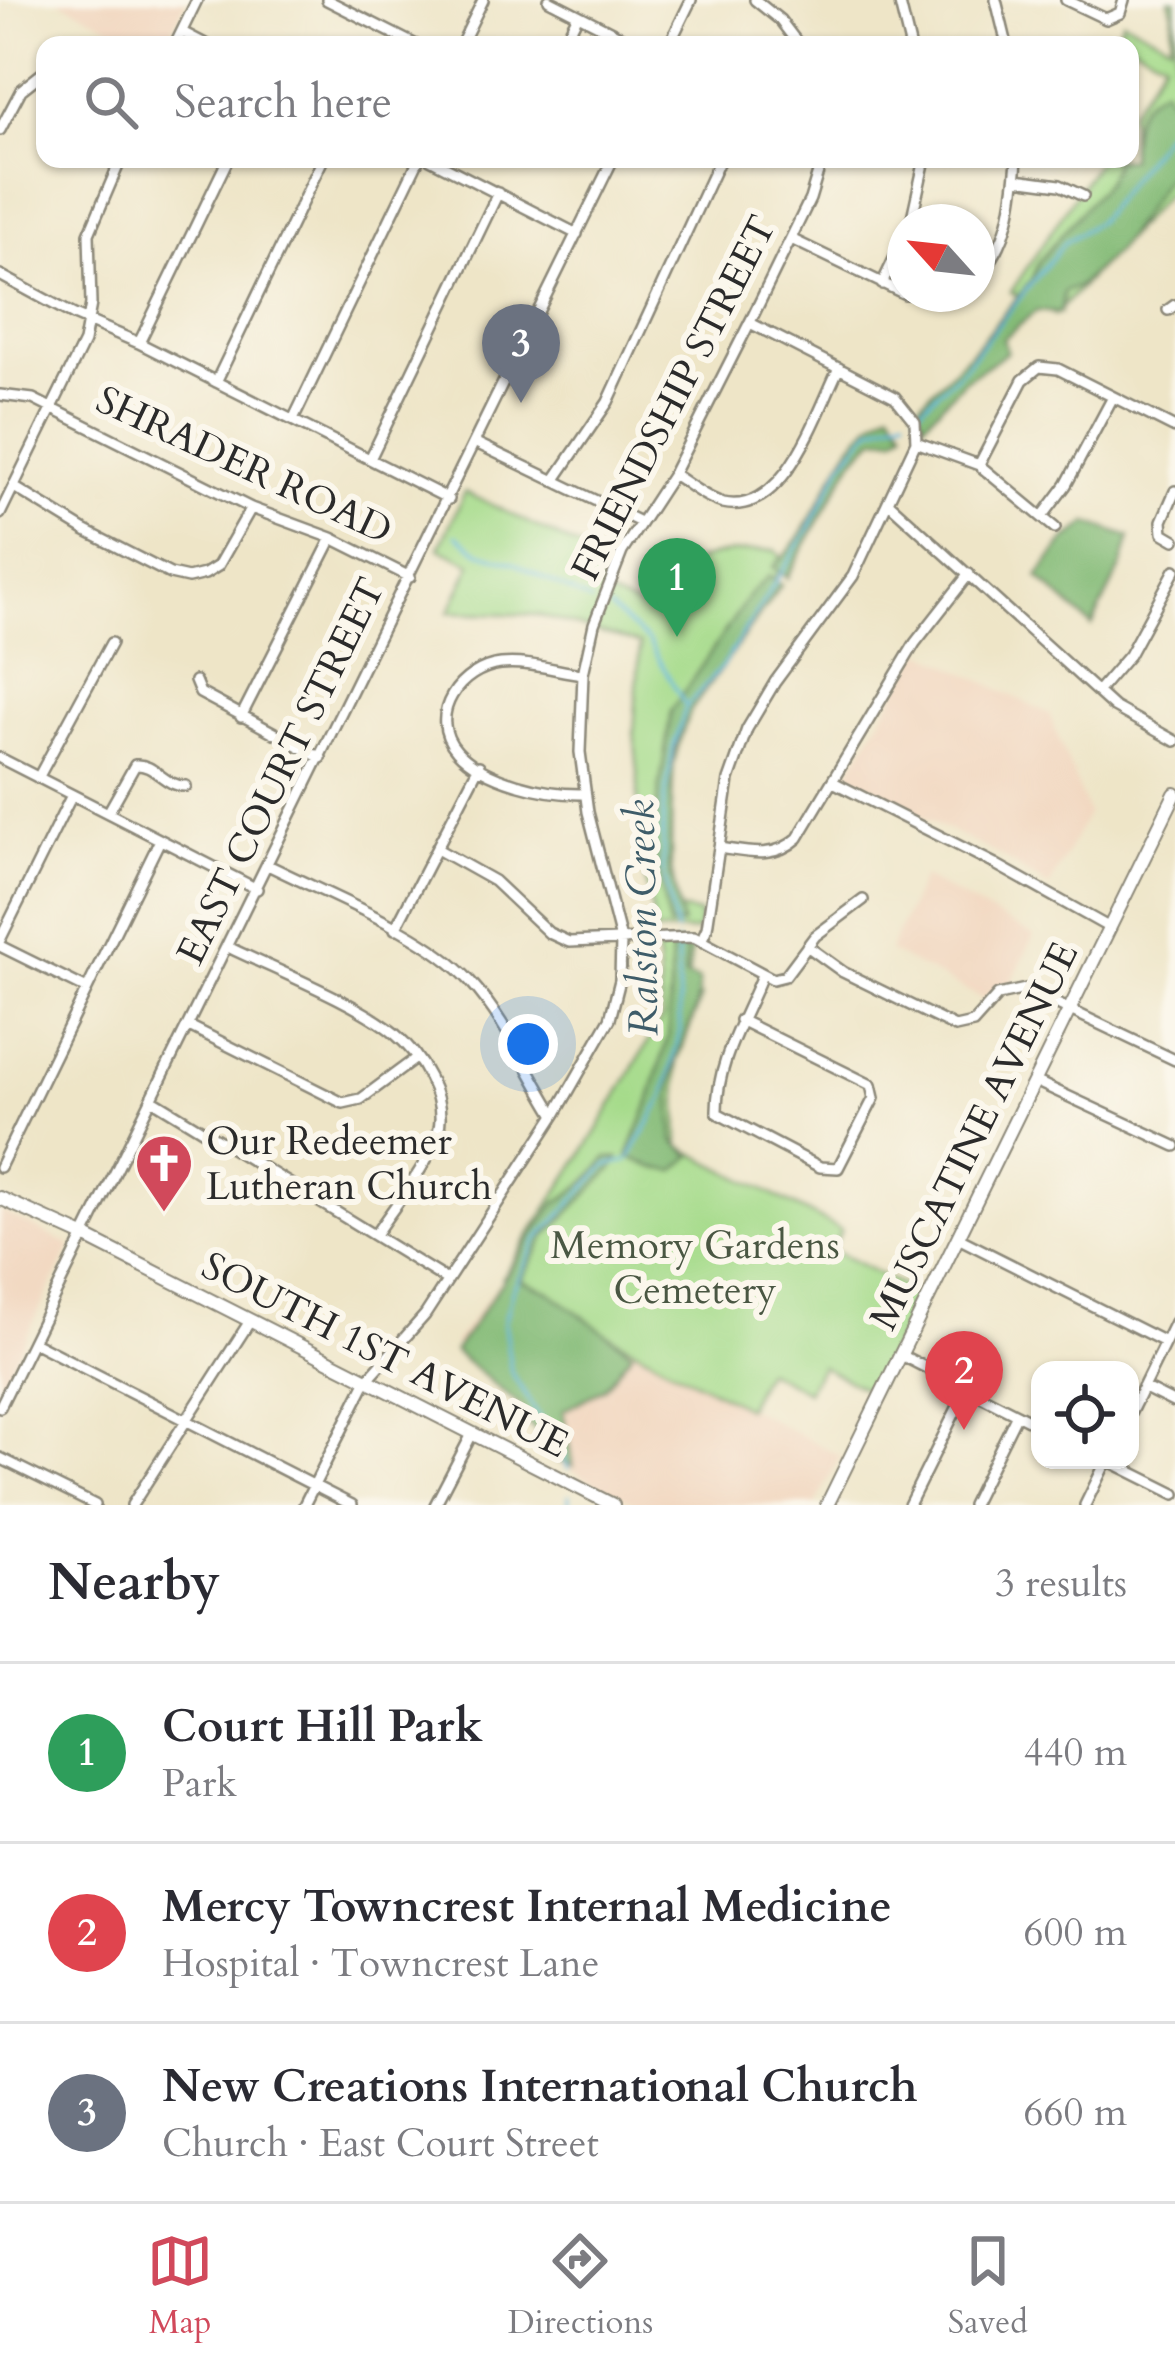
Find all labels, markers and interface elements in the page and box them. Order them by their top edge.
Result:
search box [36,36,1139,168]
icon: search [78,69,144,135]
text: Search here [174,72,392,133]
north arrow [887,204,995,312]
street label: FRIENDSHIP STREET [559,207,789,589]
pin: 3 [482,304,560,403]
street label: SHRADER ROAD [88,373,400,557]
pin: 1 [638,538,716,637]
street label: EAST COURT STREET [164,569,398,973]
water label: Ralston Creek [611,799,673,1037]
street label: MUSCATINE AVENUE [857,933,1091,1339]
your location [498,1014,558,1074]
place label: Our Redeemer Lutheran Church [206,1115,492,1213]
church icon: Our Redeemer Lutheran Church [133,1132,195,1214]
park label: Memory Gardens Cemetery [550,1219,840,1317]
street label: SOUTH 1ST AVENUE [193,1239,577,1471]
pin: 2 [925,1331,1003,1430]
map controls [1031,1361,1139,1469]
button: locate [1031,1361,1139,1469]
text: Nearby [48,1548,220,1618]
text: 3 results [995,1557,1127,1610]
text: Court Hill Park [162,1696,483,1757]
text: 1 [77,1726,97,1779]
text: 440 m [1024,1726,1127,1779]
text: Park [162,1757,237,1810]
text: Mercy Towncrest Internal Medicine [162,1876,892,1937]
text: 2 [77,1906,97,1959]
text: 600 m [1024,1906,1127,1959]
text: Hospital · Towncrest Lane [162,1937,599,1990]
text: New Creations International Church [162,2056,918,2117]
text: 3 [77,2086,97,2139]
text: 660 m [1024,2086,1127,2139]
text: Church · East Court Street [162,2117,599,2170]
tab: Map [147,2228,213,2345]
tab: Directions [508,2228,653,2345]
tab: Saved [948,2228,1028,2345]

